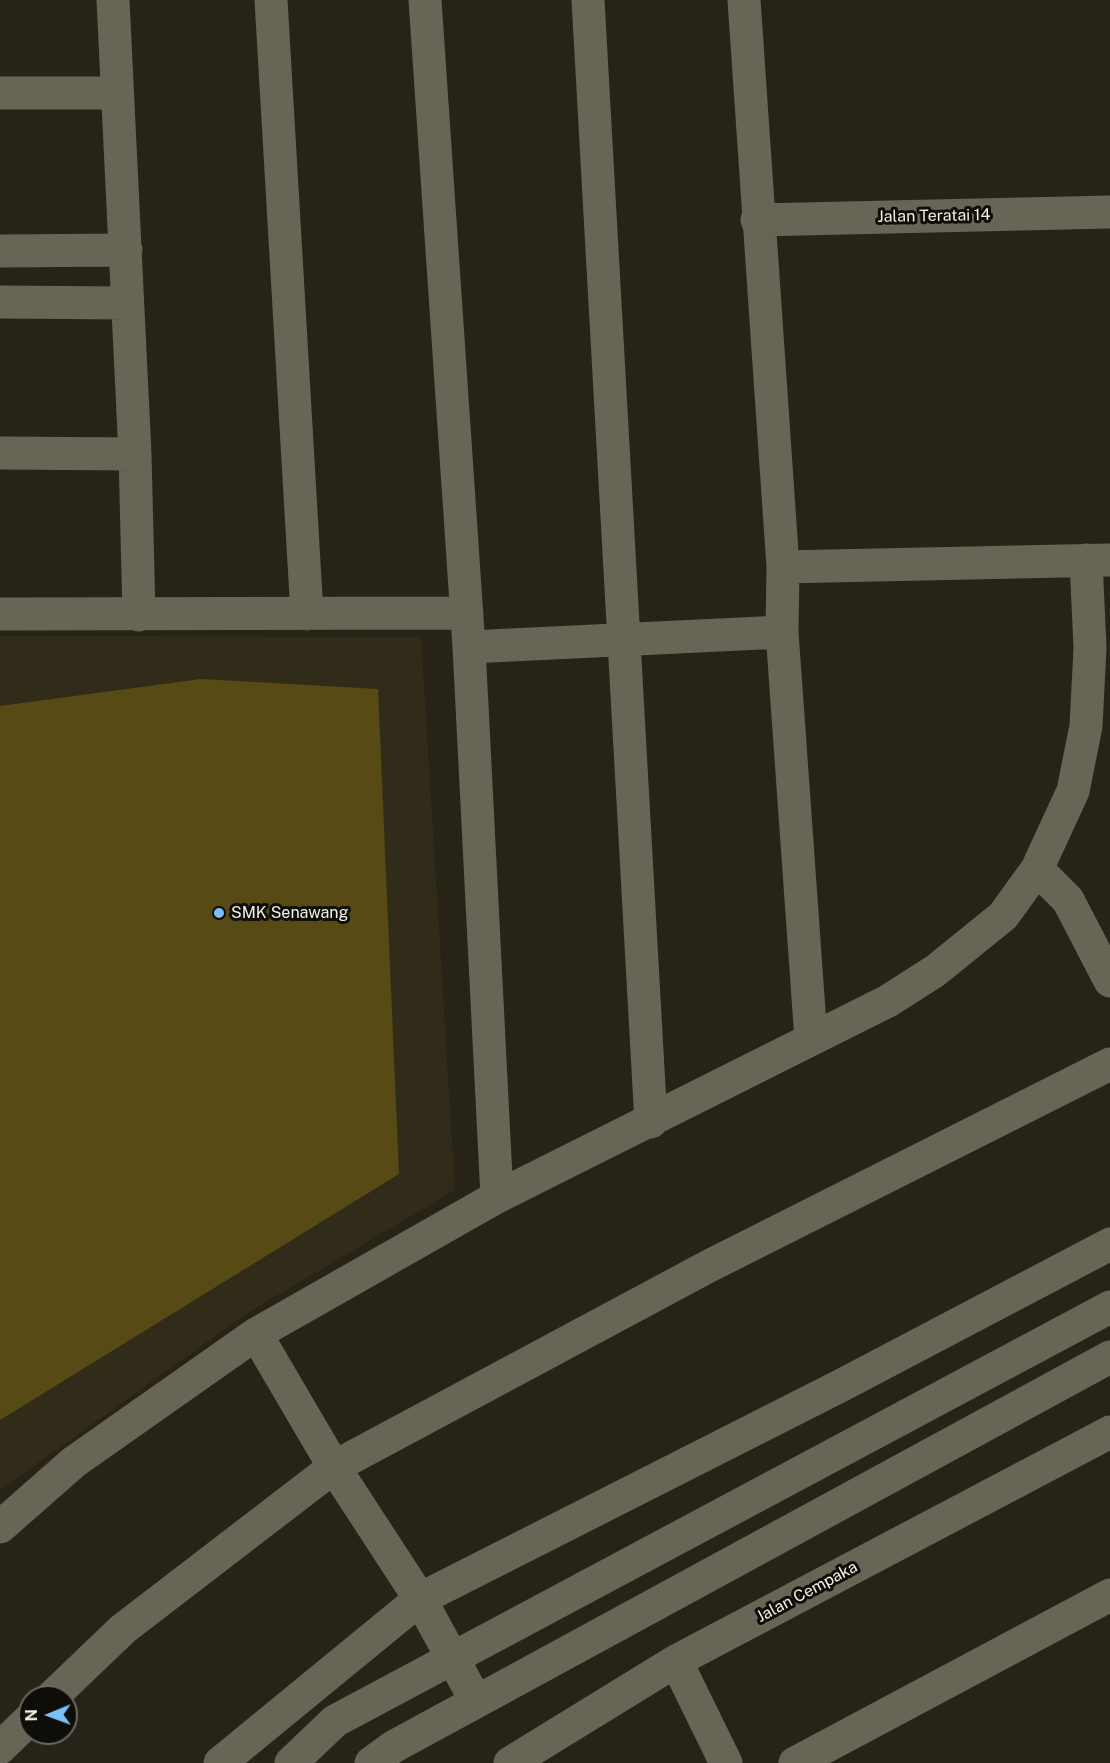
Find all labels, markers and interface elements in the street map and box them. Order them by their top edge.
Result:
street label: Jalan Teratai 14 [877,205,991,227]
place label: SMK Senawang [231,903,349,923]
marker: SMK Senawang [212,906,226,920]
street label: Jalan Cempaka [753,1557,861,1627]
north arrow [18,1685,78,1745]
text: N [22,1709,41,1722]

